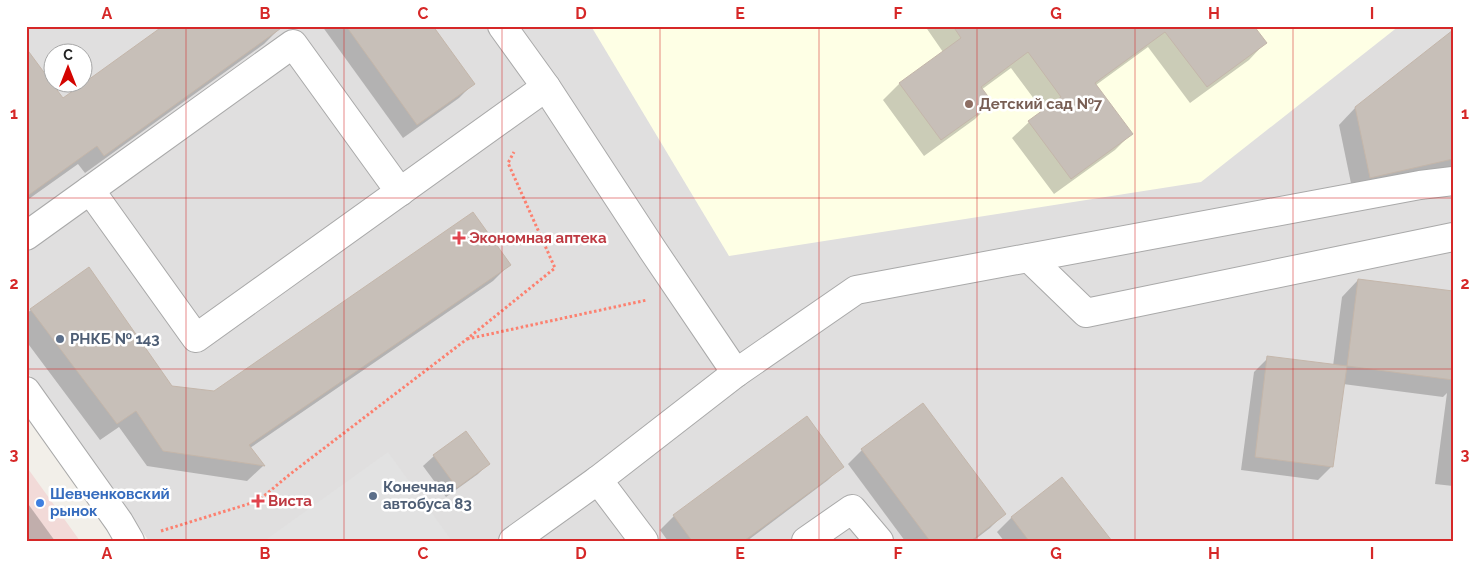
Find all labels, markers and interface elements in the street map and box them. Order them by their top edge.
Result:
text: A [102,4,113,23]
text: B [260,4,271,23]
text: C [418,4,429,23]
text: D [575,4,587,23]
text: E [735,4,745,23]
text: F [893,4,903,23]
text: G [1050,4,1062,23]
text: H [1208,4,1220,23]
text: I [1370,4,1374,23]
north arrow [42,42,92,92]
text: С [63,47,73,63]
place label: Детский сад №7 [979,95,1103,113]
marker: Детский сад №7 [963,98,975,110]
text: 1 [10,104,18,123]
text: 1 [1461,104,1469,123]
place label: Экономная аптека [469,229,607,247]
marker: Экономная аптека [453,232,465,244]
text: 2 [9,274,19,293]
text: 2 [1460,274,1470,293]
place label: РНКБ № 143 [70,330,160,348]
marker: РНКБ № 143 [54,333,66,345]
text: 3 [10,445,19,464]
text: 3 [1461,445,1470,464]
place label: Конечная автобуса 83 [383,478,472,513]
place label: Шевченковский рынок [50,485,170,520]
marker: Конечная автобуса 83 [367,490,379,502]
place label: Виста [268,492,312,510]
marker: Виста [252,495,264,507]
marker: Шевченковский рынок [34,497,46,509]
text: A [102,544,113,563]
text: B [260,544,271,563]
text: C [418,544,429,563]
text: D [575,544,587,563]
text: E [735,544,745,563]
text: F [893,544,903,563]
text: G [1050,544,1062,563]
text: H [1208,544,1220,563]
text: I [1370,544,1374,563]

